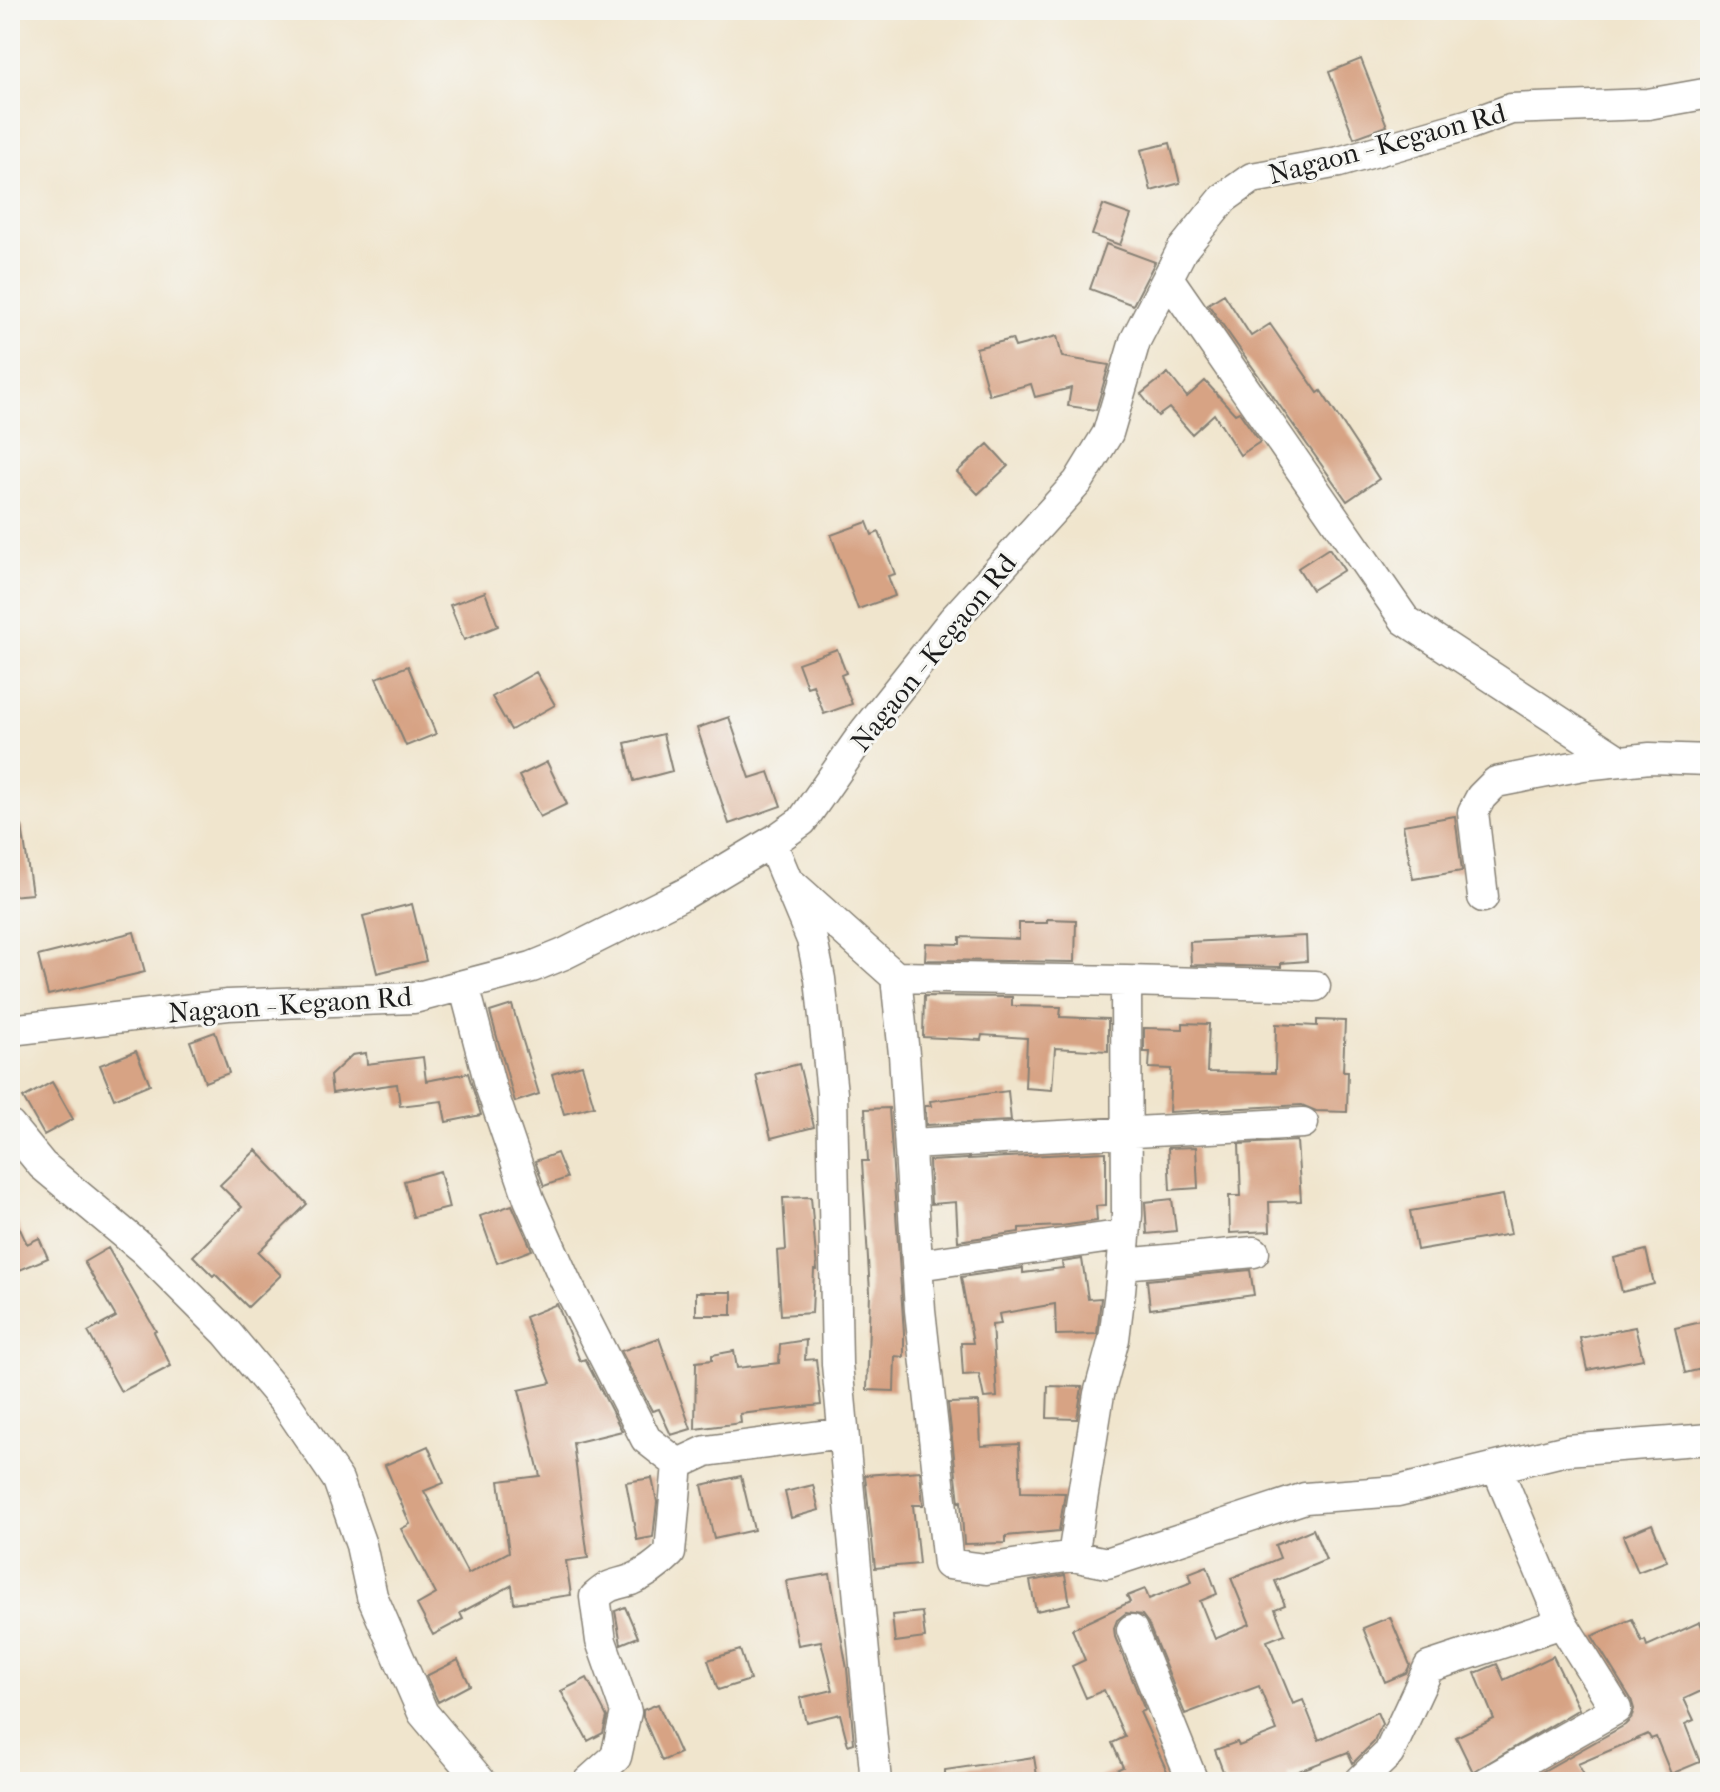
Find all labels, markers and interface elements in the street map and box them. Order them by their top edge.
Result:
street label: Nagaon - Kegaon Rd [1265,96,1510,191]
street label: Nagaon - Kegaon Rd [844,546,1024,758]
street label: Nagaon - Kegaon Rd [167,979,414,1029]

